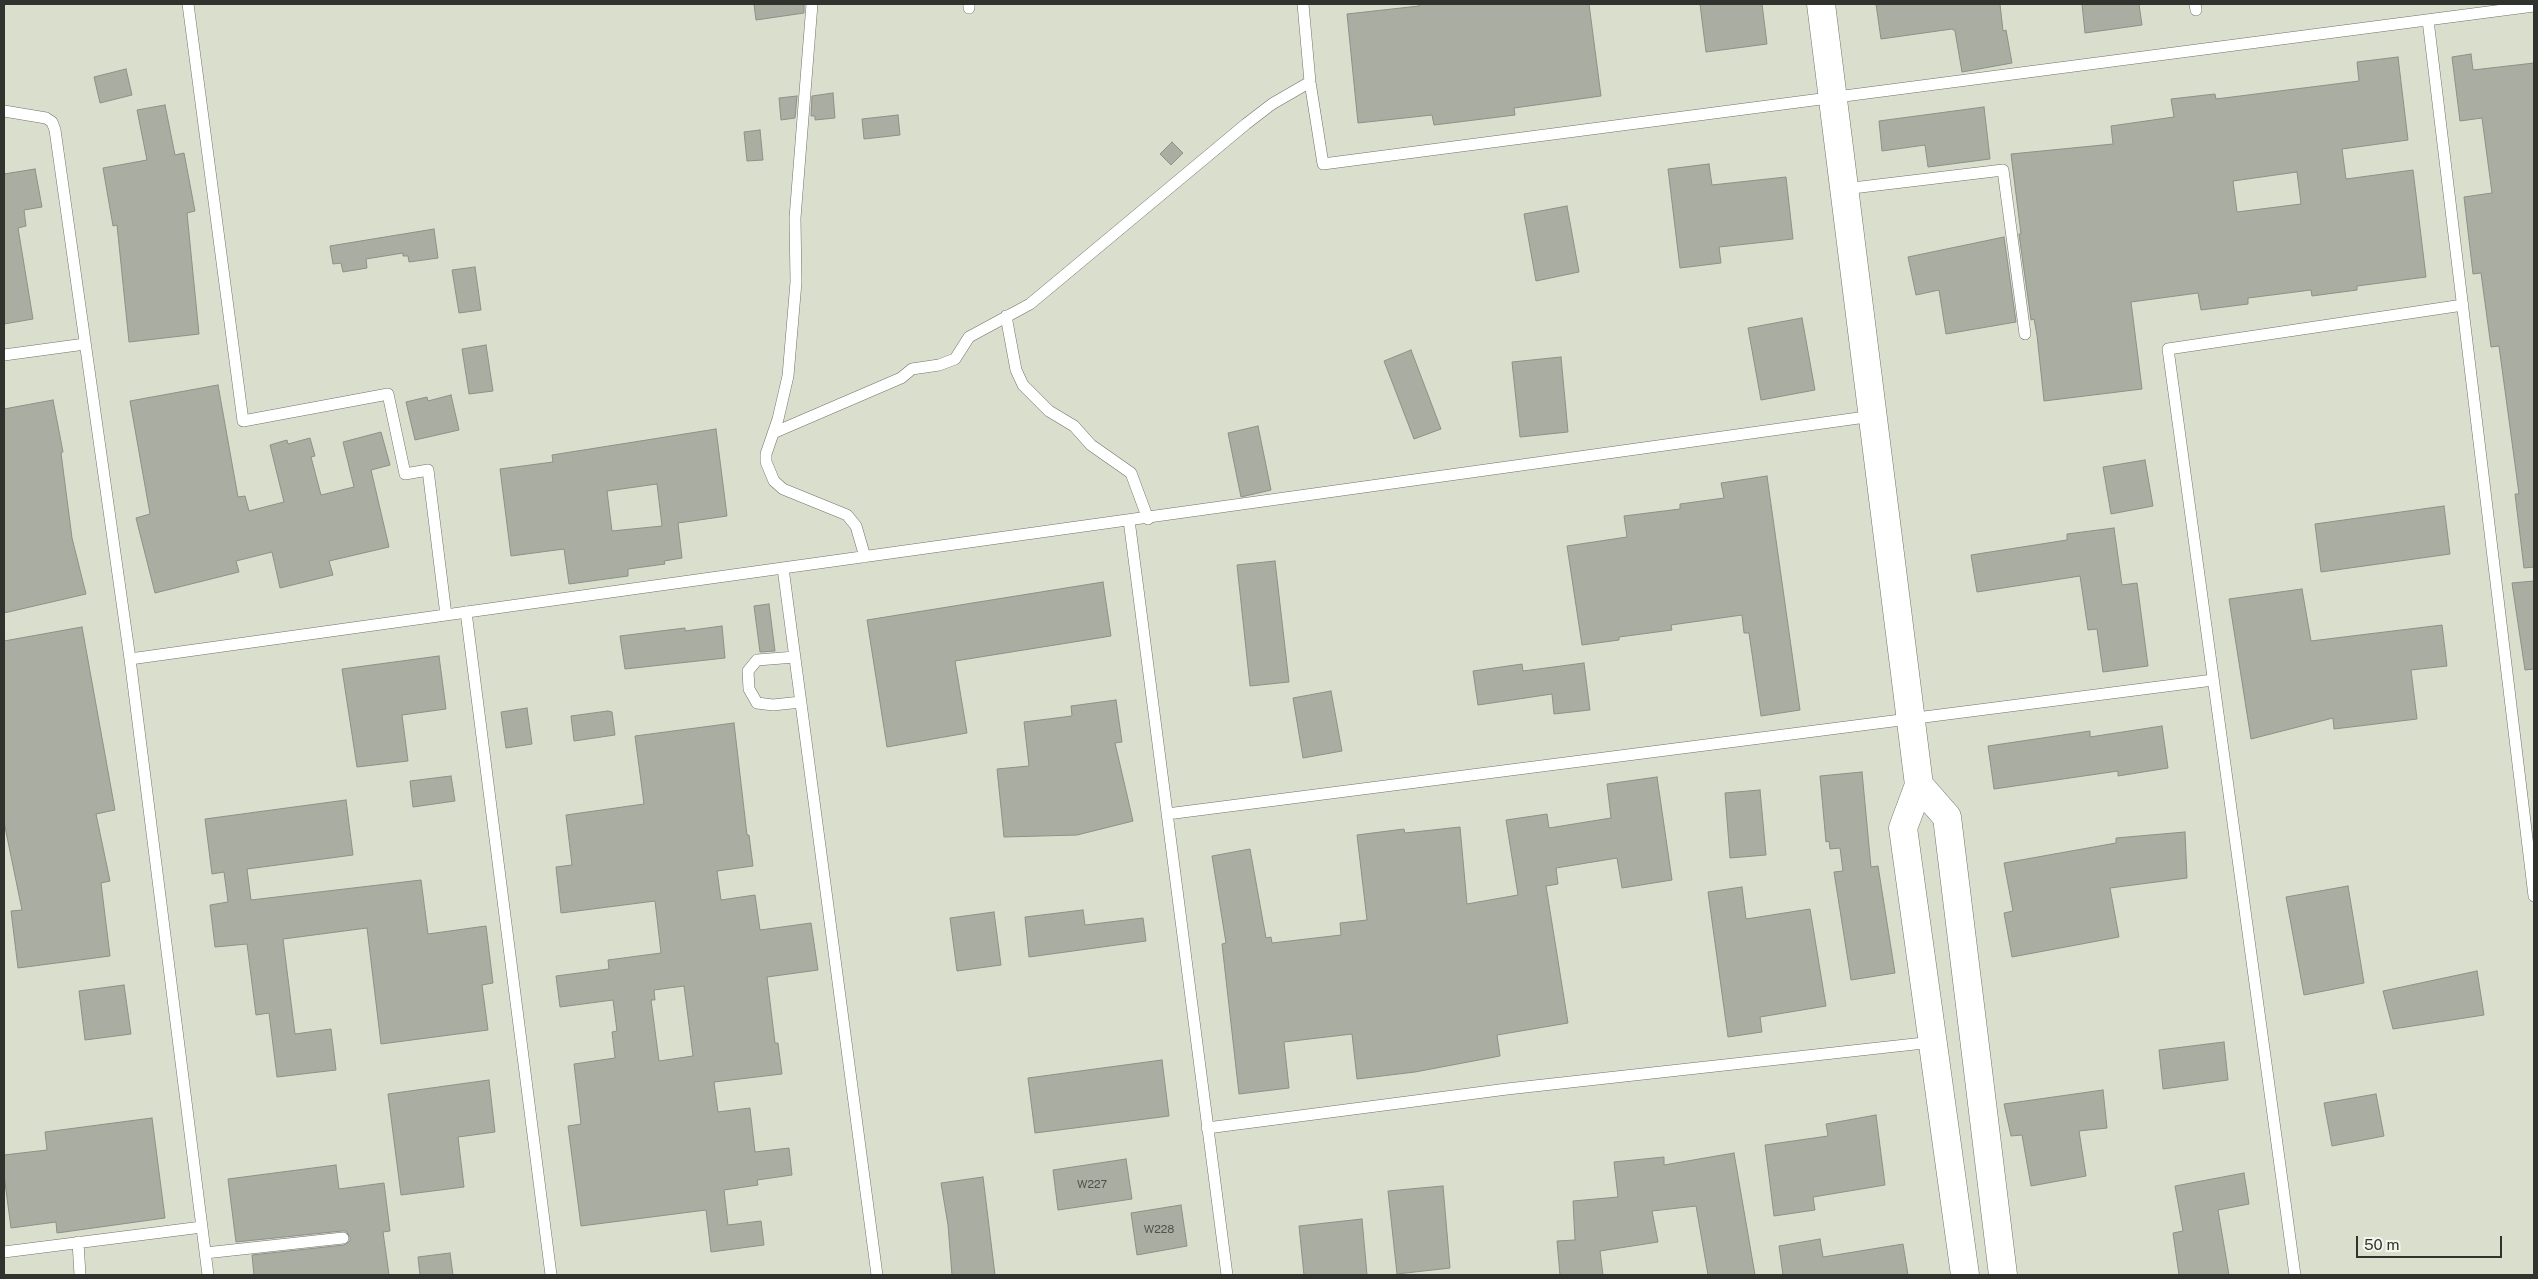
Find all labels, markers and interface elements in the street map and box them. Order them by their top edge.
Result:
house number: W227 [1077,1178,1107,1192]
house number: W228 [1144,1223,1174,1237]
scale bar [2358,1226,2504,1258]
text: 50 m [2364,1236,2399,1253]

